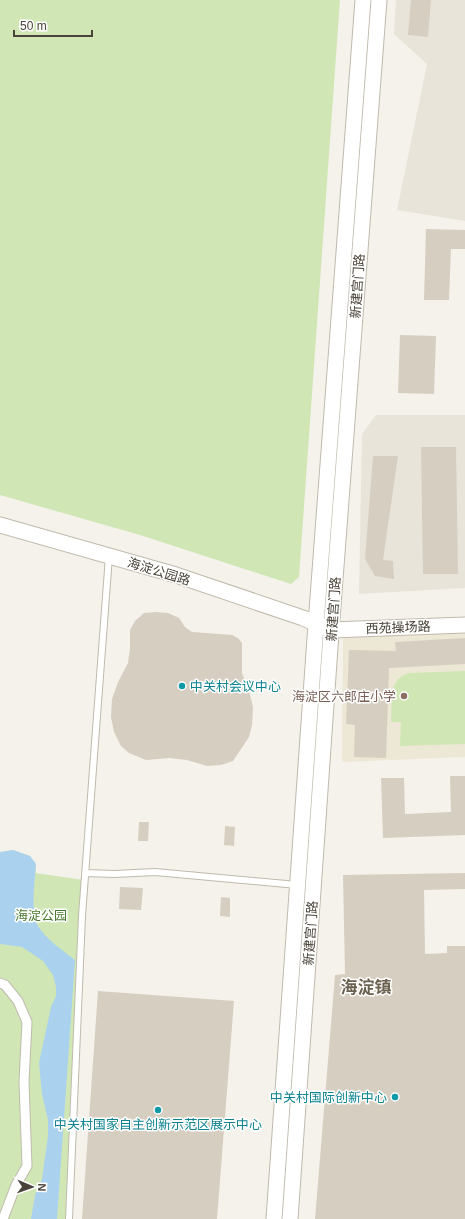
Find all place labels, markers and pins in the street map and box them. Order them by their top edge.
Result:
place label: 中关村会议中心 [190,679,281,694]
marker: 中关村会议中心 [177,681,187,691]
place label: 海淀区六郎庄小学 [292,689,396,704]
marker: 海淀区六郎庄小学 [399,691,409,701]
place label: 中关村国际创新中心 [270,1090,387,1105]
marker: 中关村国际创新中心 [390,1092,400,1102]
marker: 中关村国家自主创新示范区展示中心 [153,1105,163,1115]
place label: 中关村国家自主创新示范区展示中心 [54,1117,262,1132]

